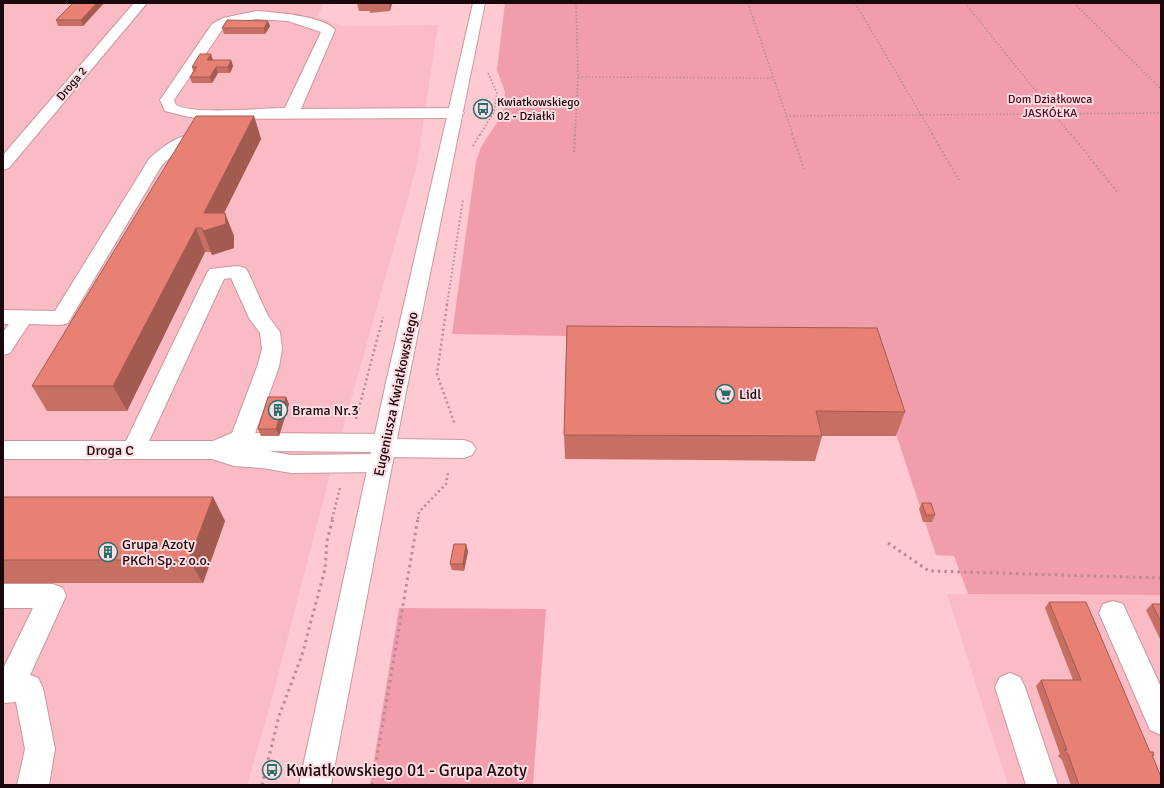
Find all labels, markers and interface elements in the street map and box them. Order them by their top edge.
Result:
street label: Droga 2 [53,64,91,104]
park label: Dom Działkowca JASKÓŁKA [1008,92,1092,121]
place label: Kwiatkowskiego 02 - Działki [497,95,580,124]
bus stop icon: Kwiatkowskiego 02 - Działki [472,98,494,120]
street label: Eugeniusza Kwiatkowskiego [370,310,422,478]
supermarket icon: Lidl [714,383,736,405]
place label: Lidl [739,386,761,403]
building icon: Brama Nr.3 [267,399,289,421]
place label: Brama Nr.3 [292,402,359,419]
street label: Droga C [86,442,134,459]
place label: Grupa Azoty PKCh Sp. z o.o. [122,536,210,569]
building icon: Grupa Azoty PKCh Sp. z o.o. [97,541,119,563]
bus stop icon: Kwiatkowskiego 01 - Grupa Azoty [261,759,283,781]
place label: Kwiatkowskiego 01 - Grupa Azoty [286,760,527,781]

